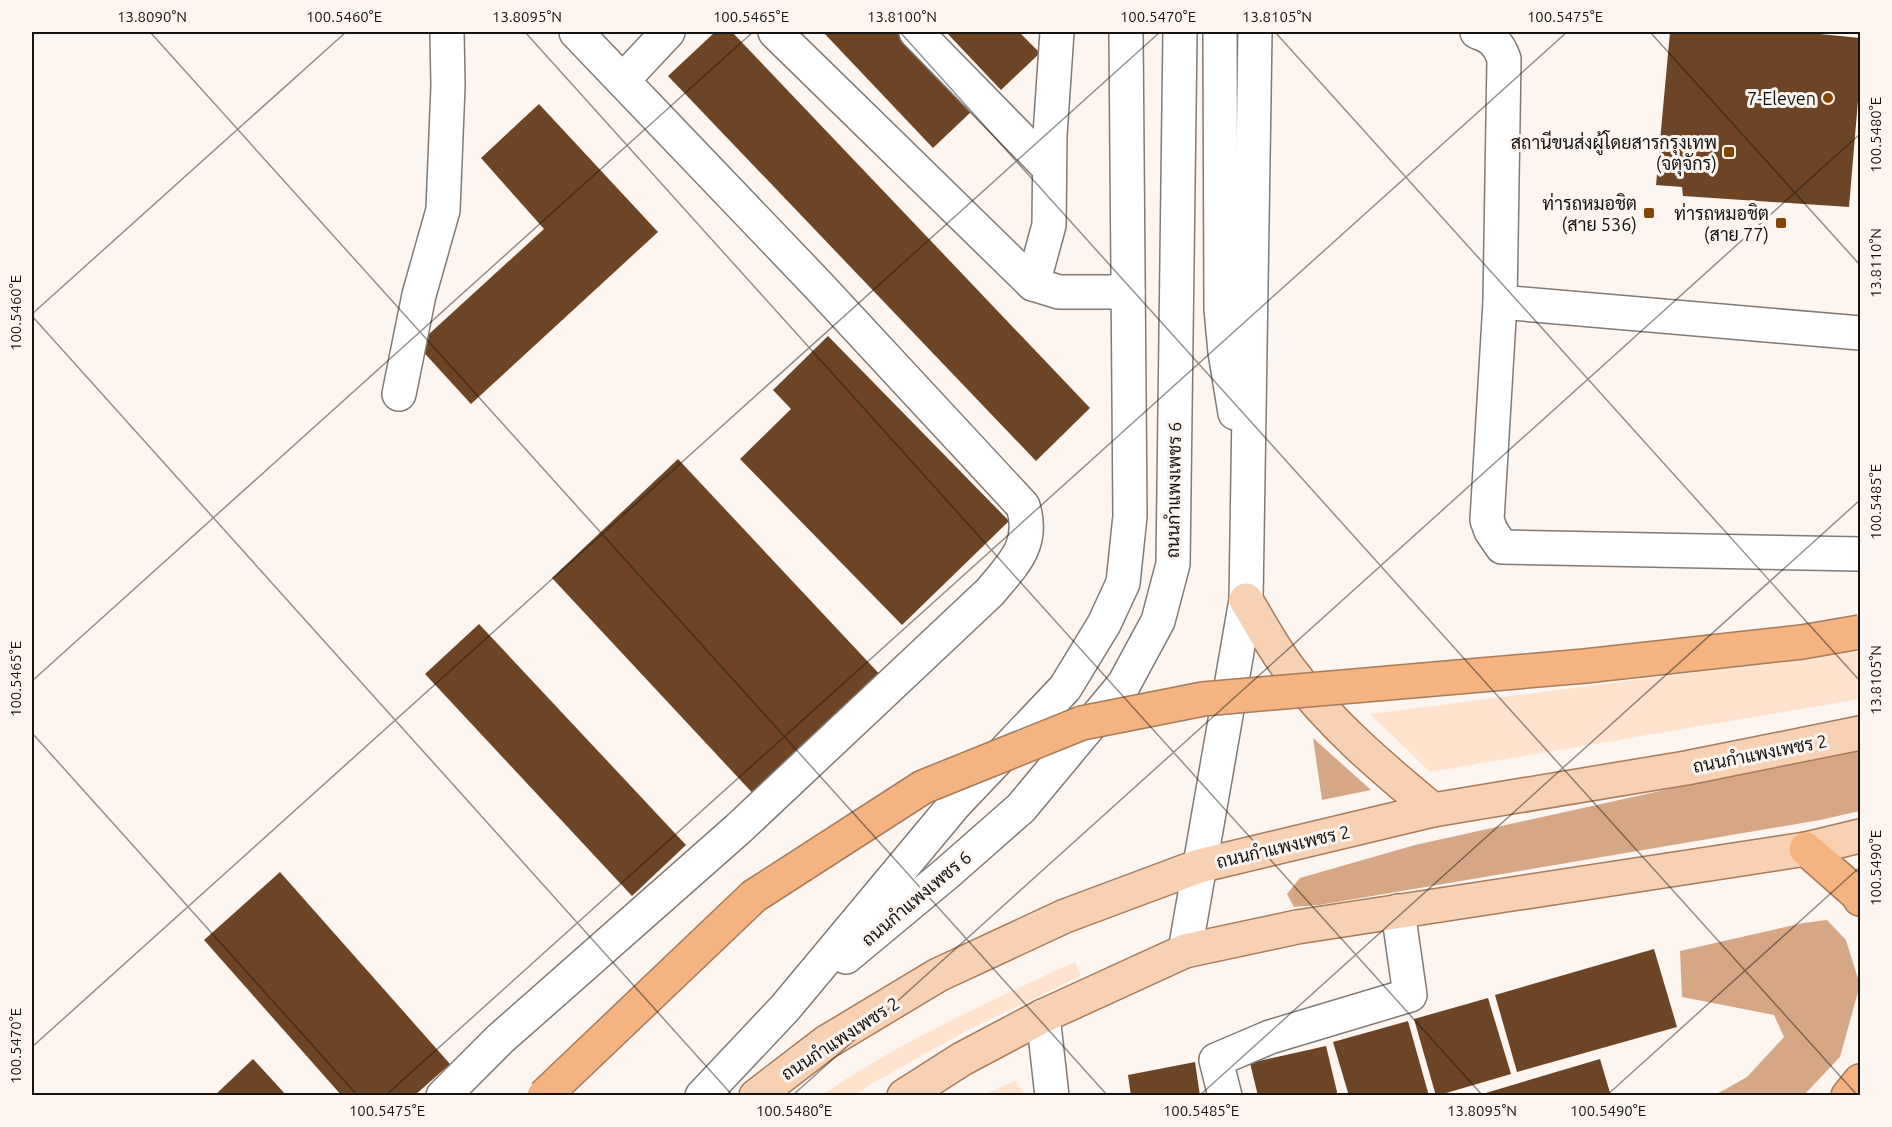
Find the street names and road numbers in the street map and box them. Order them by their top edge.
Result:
street label: ถนนกำแพงเพชร 6 [1162,422,1184,558]
street label: ถนนกำแพงเพชร 2 [1691,730,1829,776]
street label: ถนนกำแพงเพชร 2 [1214,821,1352,871]
street label: ถนนกำแพงเพชร 6 [857,846,975,950]
street label: ถนนกำแพงเพชร 2 [777,992,903,1084]

